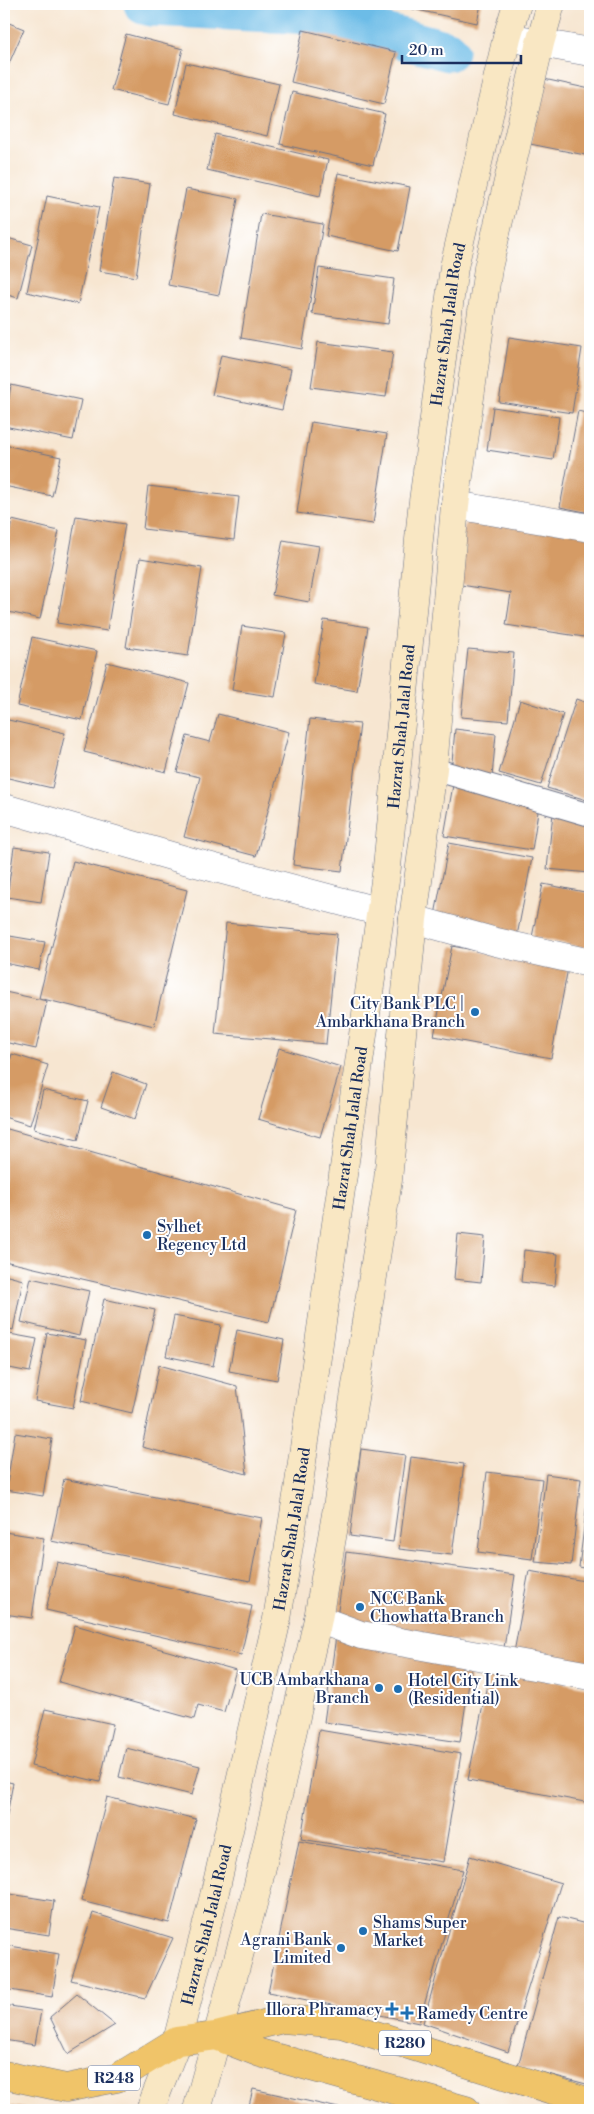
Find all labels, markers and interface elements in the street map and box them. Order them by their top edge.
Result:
scale bar [402,32,520,64]
text: 20 m [409,41,444,60]
street label: Hazrat Shah Jalal Road [427,241,470,407]
street label: Hazrat Shah Jalal Road [384,643,420,810]
place label: City Bank PLC | Ambarkhana Branch [315,994,465,1032]
marker: City Bank PLC | Ambarkhana Branch [469,1006,481,1018]
street label: Hazrat Shah Jalal Road [329,1045,372,1212]
place label: Sylhet Regency Ltd [157,1217,246,1255]
marker: Sylhet Regency Ltd [141,1229,153,1241]
street label: Hazrat Shah Jalal Road [269,1446,315,1612]
place label: NCC Bank Chowhatta Branch [370,1589,505,1627]
marker: NCC Bank Chowhatta Branch [354,1601,366,1613]
place label: UCB Ambarkhana Branch [239,1670,370,1708]
place label: Hotel City Link (Residential) [408,1671,520,1709]
marker: UCB Ambarkhana Branch [373,1682,385,1694]
marker: Hotel City Link (Residential) [392,1683,404,1695]
street label: Hazrat Shah Jalal Road [178,1842,236,2008]
place label: Shams Super Market [373,1913,467,1951]
marker: Shams Super Market [357,1925,369,1937]
place label: Agrani Bank Limited [240,1930,333,1968]
marker: Agrani Bank Limited [335,1942,347,1954]
place label: Illora Phramacy [266,2000,382,2020]
marker: Illora Phramacy [386,2003,398,2015]
place label: Ramedy Centre [417,2004,528,2024]
marker: Ramedy Centre [401,2007,413,2019]
road number: R280 [379,2030,431,2056]
road number: R248 [88,2066,140,2090]

